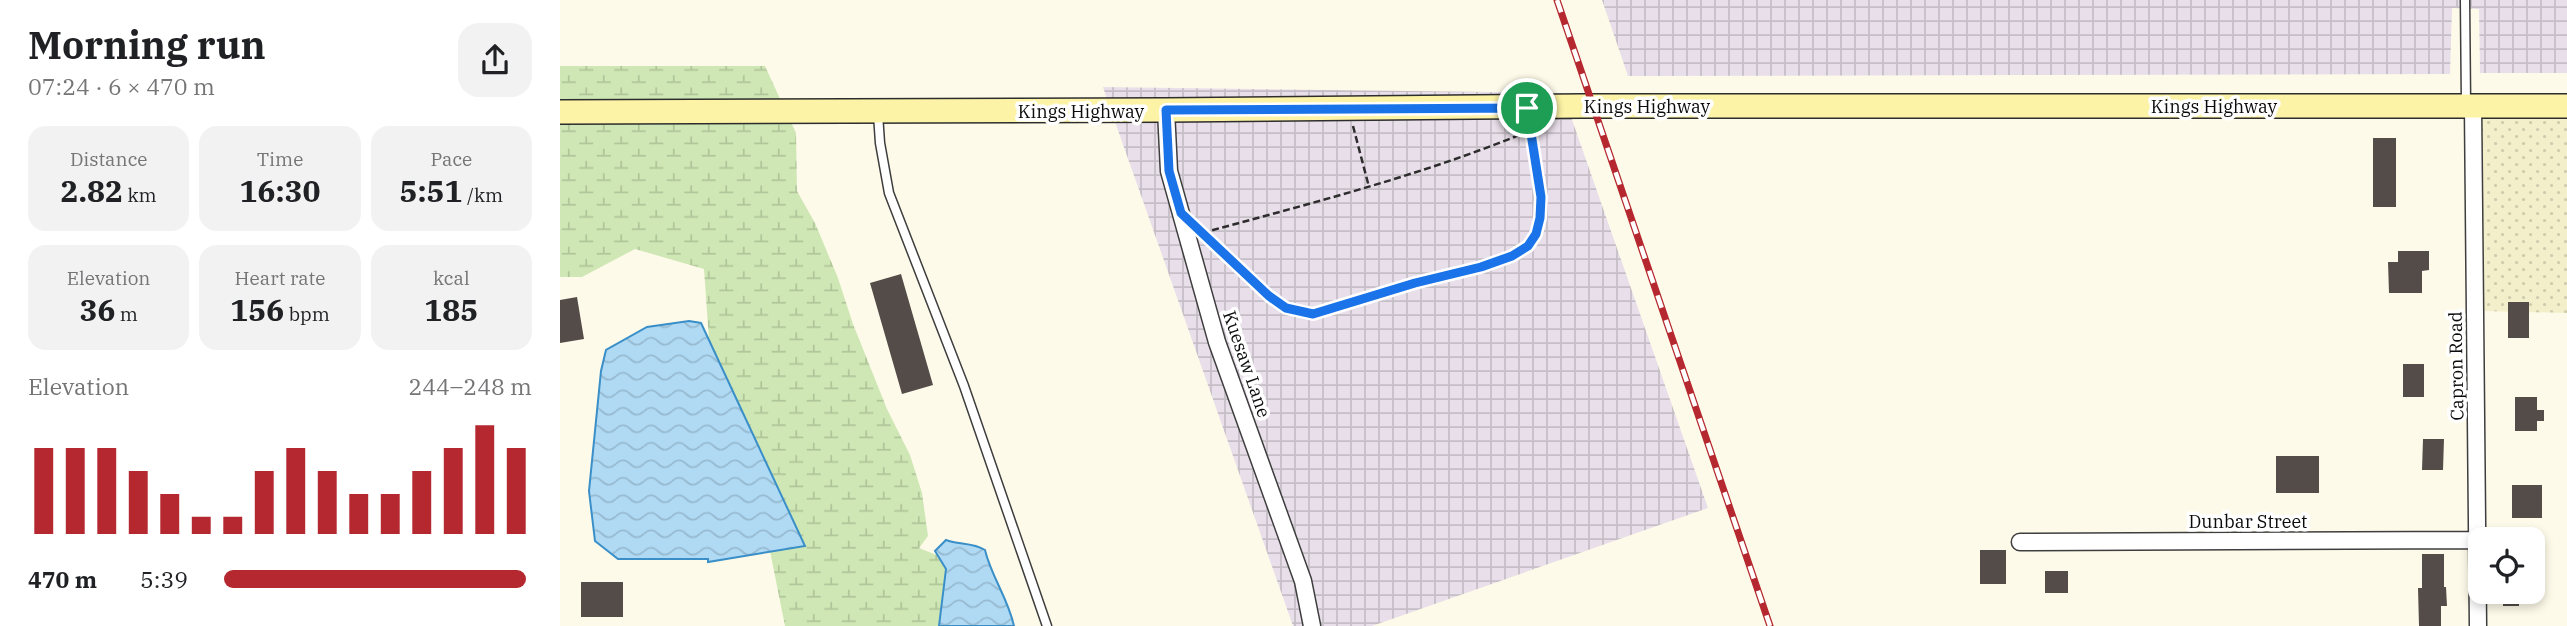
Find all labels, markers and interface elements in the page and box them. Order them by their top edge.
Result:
text: Morning run [28,20,266,69]
button: share [458,23,532,97]
text: 07:24 · 6 × 470 m [28,71,215,101]
pin [1497,78,1557,138]
icon: arrive [1508,89,1546,127]
street label: Kings Highway [1584,95,1711,118]
street label: Kings Highway [2151,95,2278,118]
street label: Kings Highway [1018,100,1145,123]
text: Distance [70,147,147,171]
text: Time [257,147,303,171]
text: Pace [430,147,472,171]
text: 2.82 [61,171,123,210]
text: 16:30 [239,171,321,210]
text: 5:51 [399,171,463,210]
text: km [123,183,157,207]
text: /km [463,183,503,207]
text: Elevation [67,266,151,290]
text: Heart rate [235,266,325,290]
text: kcal [433,266,470,290]
text: 36 [79,290,115,329]
text: 156 [230,290,284,329]
text: 185 [424,290,478,329]
text: m [115,302,138,326]
text: bpm [284,302,330,326]
street label: Kuesaw Lane [1218,308,1276,420]
street label: Capron Road [2444,311,2468,421]
text: Elevation [28,371,129,401]
text: 244–248 m [408,371,532,401]
street label: Dunbar Street [2189,510,2307,533]
map controls [2468,527,2545,604]
button: locate [2468,527,2545,604]
text: 470 m [28,564,97,594]
text: 5:39 [140,564,188,594]

